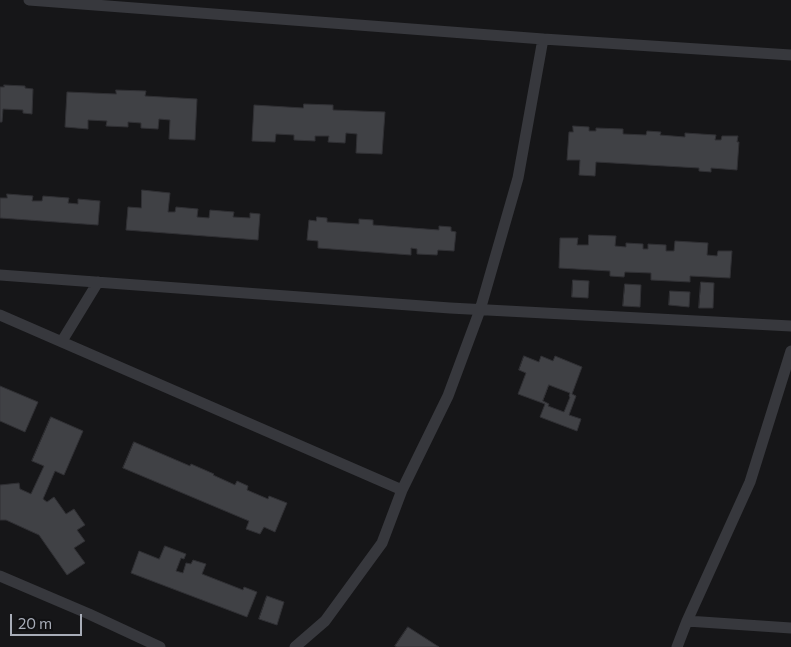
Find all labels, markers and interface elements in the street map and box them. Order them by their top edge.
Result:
scale bar [12,604,85,636]
text: 20 m [18,614,52,632]

